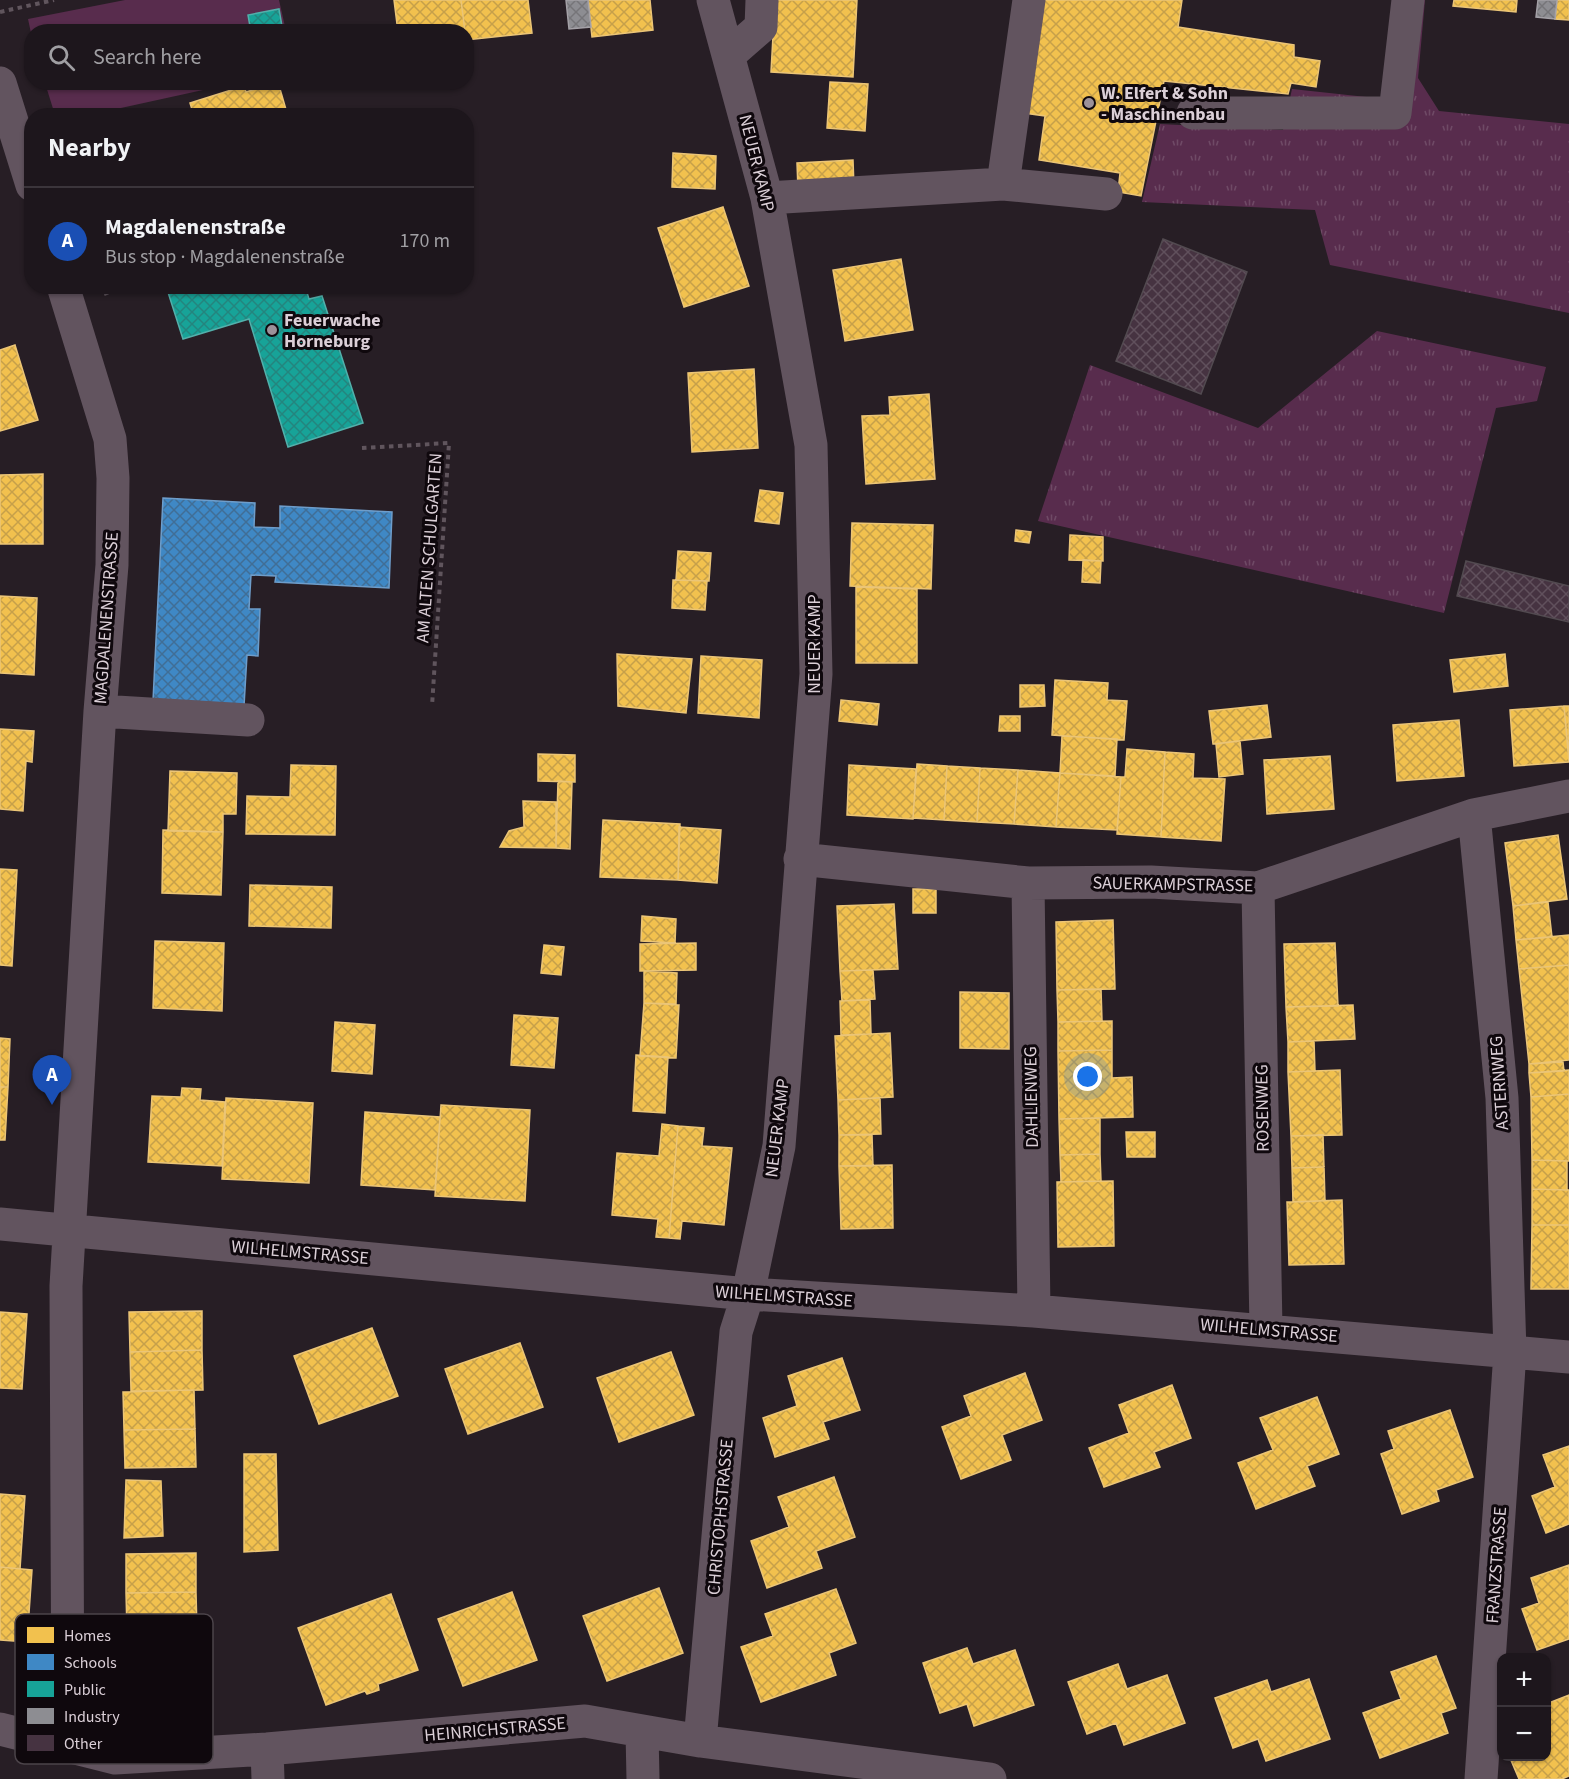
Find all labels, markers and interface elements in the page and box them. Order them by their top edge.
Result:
search box [24,24,474,90]
icon: search [45,41,78,74]
text: Search here [93,41,201,73]
place label: W. Elfert & Sohn - Maschinenbau [1101,81,1228,127]
marker: W. Elfert & Sohn - Maschinenbau [1082,96,1096,110]
street label: NEUER KAMP [732,112,781,214]
text: Nearby [48,129,131,166]
text: Magdalenenstraße [105,211,286,243]
text: A [62,227,73,255]
text: 170 m [400,227,450,255]
text: Bus stop · Magdalenenstraße [105,243,345,271]
place label: Feuerwache Horneburg [284,308,381,354]
marker: Feuerwache Horneburg [265,323,279,337]
street label: AM ALTEN SCHULGARTEN [410,452,449,644]
street label: MAGDALENENSTRASSE [88,531,125,705]
street label: NEUER KAMP [802,594,827,694]
street label: SAUERKAMPSTRASSE [1092,871,1254,898]
street label: ASTERNWEG [1484,1035,1515,1131]
street label: DAHLIENWEG [1018,1046,1045,1148]
pin: A [32,1056,72,1105]
your location [1073,1062,1102,1091]
street label: ROSENWEG [1249,1064,1276,1152]
street label: NEUER KAMP [759,1077,796,1179]
street label: WILHELMSTRASSE [230,1234,370,1271]
street label: WILHELMSTRASSE [714,1279,854,1314]
street label: WILHELMSTRASSE [1199,1312,1339,1349]
street label: CHRISTOPHSTRASSE [701,1438,740,1596]
street label: FRANZSTRASSE [1480,1506,1513,1624]
legend [15,1614,213,1764]
text: Homes [64,1625,111,1647]
text: Schools [64,1652,117,1674]
map controls [1497,1653,1551,1761]
button: + [1497,1653,1551,1707]
text: Public [64,1679,106,1701]
text: Industry [64,1706,120,1728]
button: − [1497,1707,1551,1761]
street label: HEINRICHSTRASSE [423,1711,567,1748]
text: Other [64,1733,103,1755]

